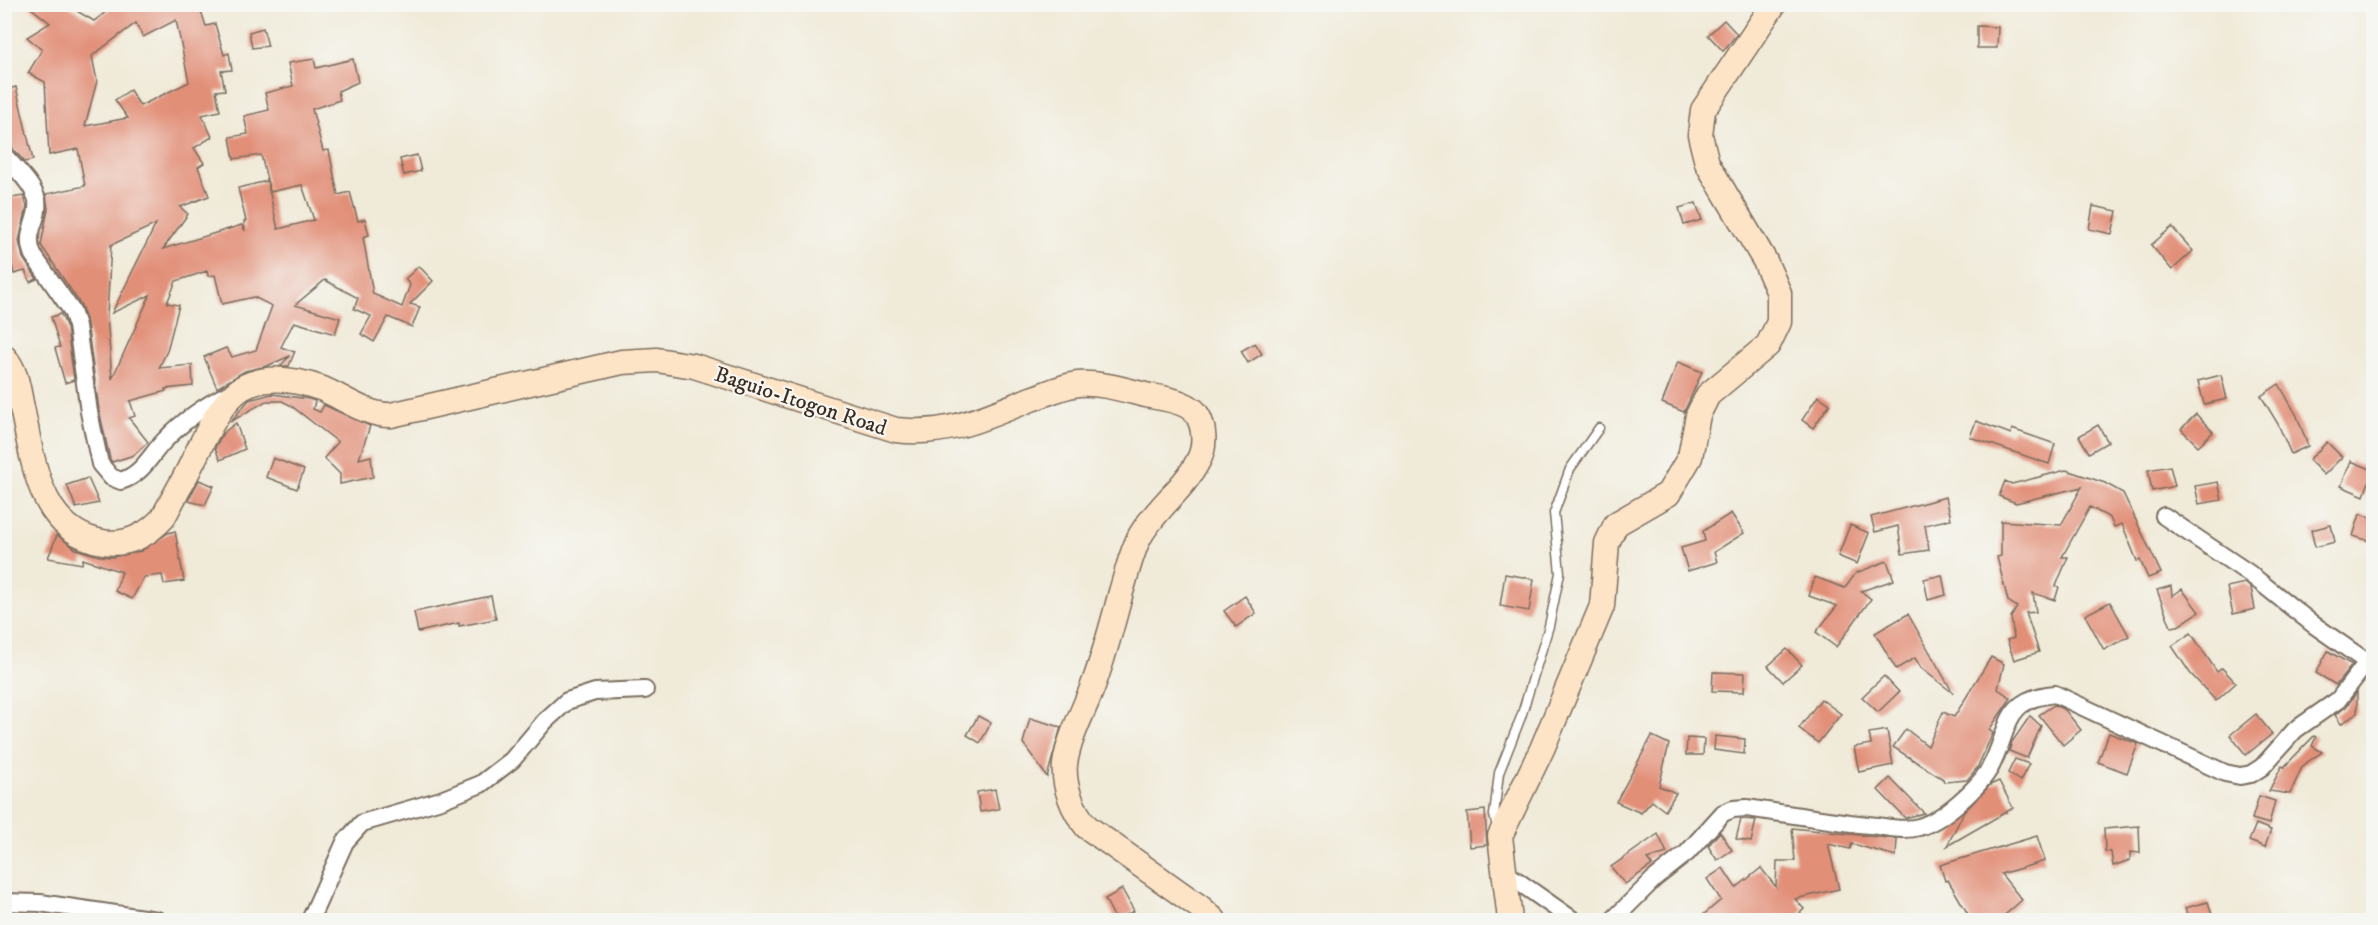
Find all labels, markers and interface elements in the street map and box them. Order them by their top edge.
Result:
street label: Baguio-Itogon Road [711,361,890,442]

